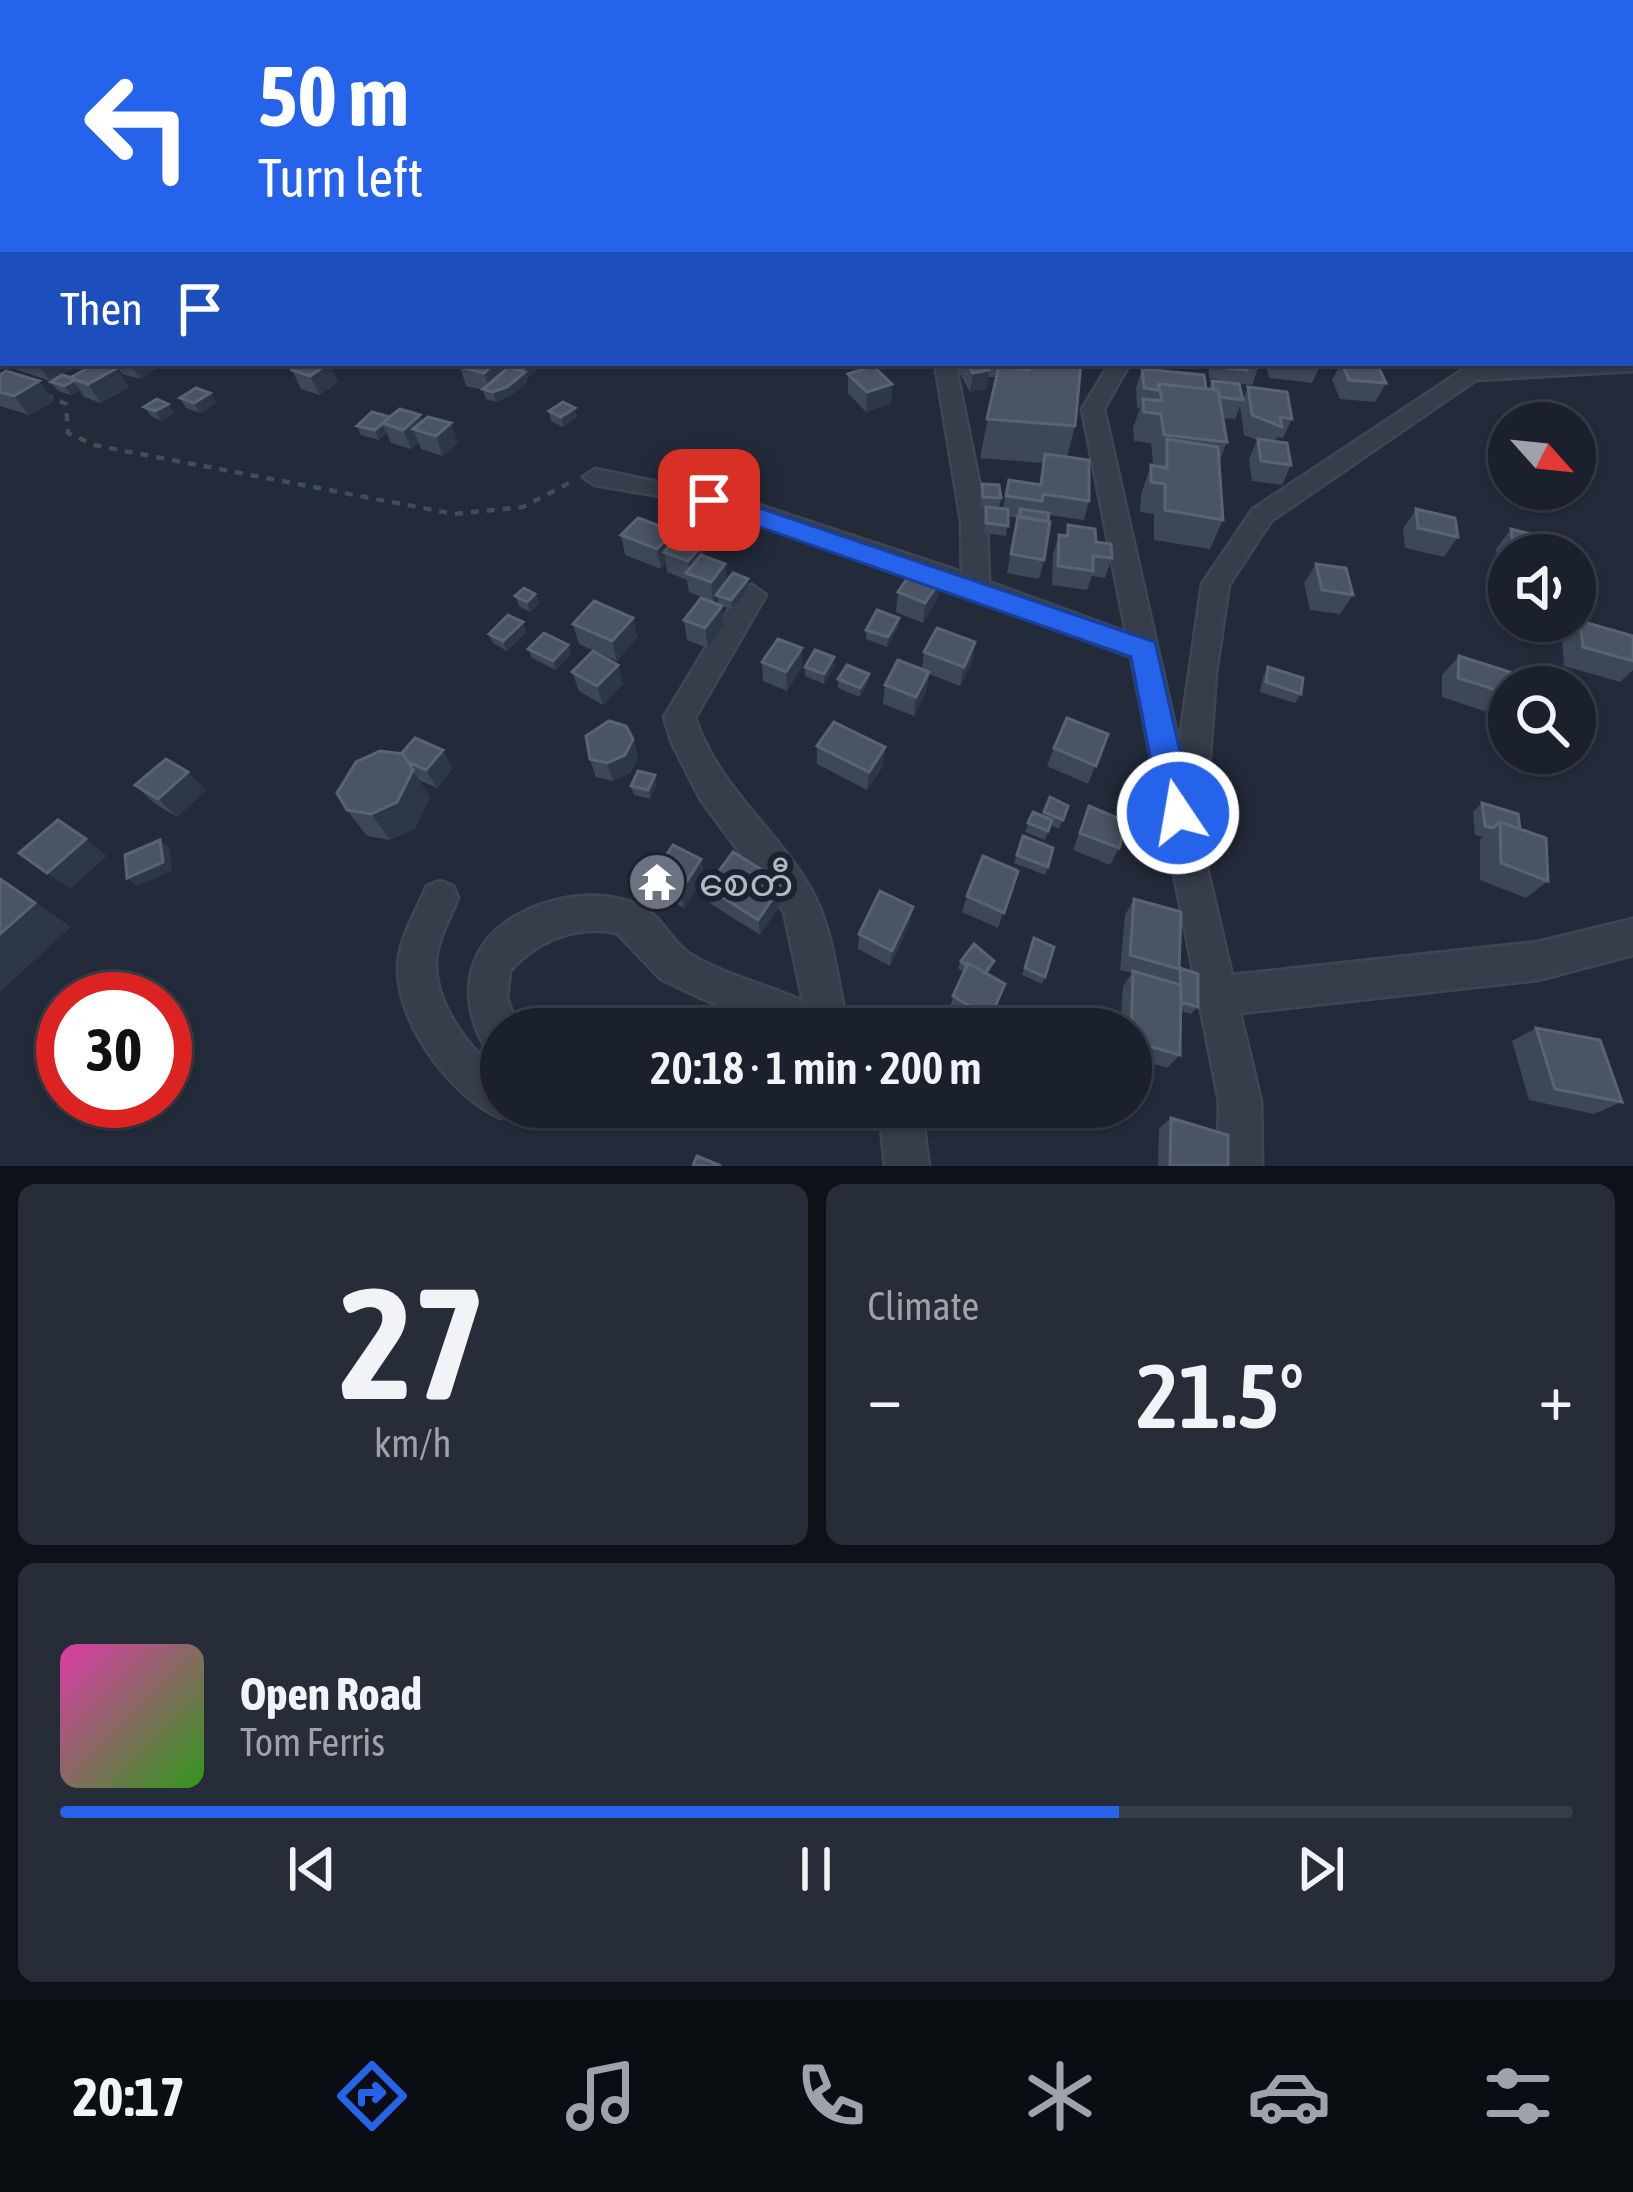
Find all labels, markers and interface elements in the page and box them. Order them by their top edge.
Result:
icon: left [60,48,216,204]
text: 50 m [258,48,409,144]
text: Turn left [258,147,423,208]
icon: arrive [167,276,233,342]
text: Then [60,283,143,335]
north arrow [1488,402,1596,510]
map controls [1488,402,1596,774]
pin [658,449,760,551]
icon: arrive [676,467,742,533]
button: sound [1488,534,1596,642]
button: search [1488,666,1596,774]
position arrow [1115,750,1241,876]
temple icon: စေတီ [626,851,688,913]
place label: စေတီ [699,857,793,904]
speed limit sign: 30 [36,972,192,1128]
text: 20:18 · 1 min · 200 m [650,1042,982,1094]
text: 27 [339,1253,486,1432]
text: Climate [868,1284,979,1328]
text: 21.5° [1136,1344,1304,1447]
text: − [868,1358,902,1434]
text: + [1539,1358,1573,1434]
text: km/h [374,1421,451,1465]
text: Open Road [240,1668,422,1720]
text: Tom Ferris [240,1720,385,1764]
icon: previous [279,1836,345,1902]
icon: pause [783,1836,849,1902]
icon: next [1288,1836,1354,1902]
icon: directions [330,2054,414,2138]
icon: music [559,2054,643,2138]
icon: phone [789,2054,873,2138]
icon: climate [1018,2054,1102,2138]
icon: car [1247,2054,1331,2138]
icon: filters [1476,2054,1560,2138]
text: 20:17 [73,2066,185,2127]

